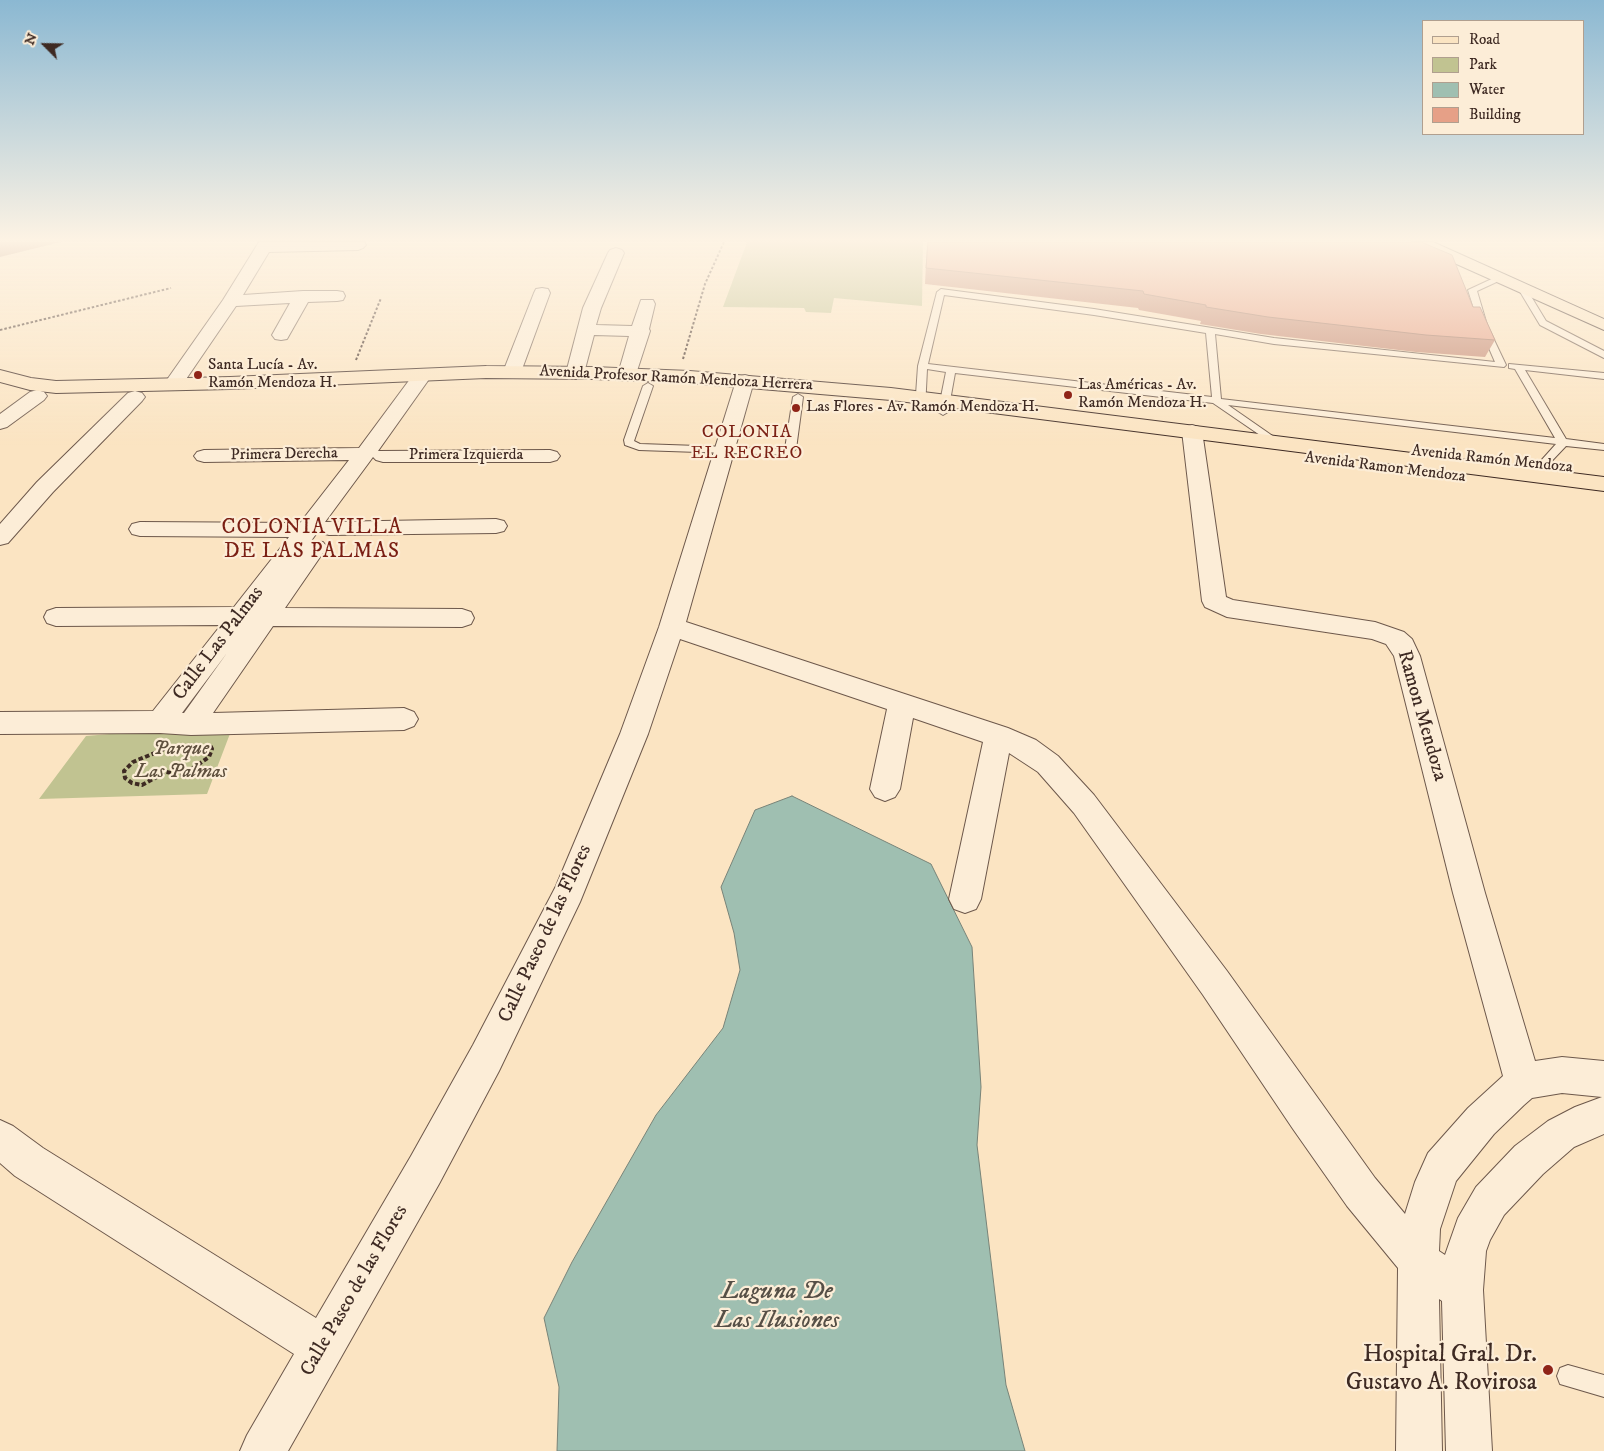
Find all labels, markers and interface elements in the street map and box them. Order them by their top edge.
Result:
north arrow [20,20,70,70]
legend [1422,20,1584,135]
text: N [21,30,42,48]
text: Road [1469,30,1500,49]
text: Park [1469,55,1497,74]
text: Water [1469,80,1505,99]
text: Building [1469,105,1521,124]
place label: Santa Lucía - Av. Ramón Mendoza H. [208,356,336,394]
street label: Avenida Profesor Ramón Mendoza Herrera [539,362,813,396]
marker: Santa Lucía - Av. Ramón Mendoza H. [192,369,204,381]
place label: Las Américas - Av. Ramón Mendoza H. [1078,376,1206,414]
marker: Las Américas - Av. Ramón Mendoza H. [1062,389,1074,401]
place label: Las Flores - Av. Ramón Mendoza H. [806,398,1039,418]
marker: Las Flores - Av. Ramón Mendoza H. [790,402,802,414]
district label: COLONIA EL RECREO [690,422,804,464]
street label: Avenida Ramón Mendoza [1410,442,1574,478]
street label: Primera Derecha [230,444,338,466]
street label: Primera Izquierda [409,446,523,466]
street label: Avenida Ramon Mendoza [1303,449,1467,487]
district label: COLONIA VILLA DE LAS PALMAS [220,516,404,566]
street label: Calle Las Palmas [168,582,270,706]
street label: Ramon Mendoza [1391,648,1451,784]
park label: Parque Las Palmas [135,738,227,785]
street label: Calle Paseo de las Flores [494,841,598,1027]
street label: Calle Paseo de las Flores [296,1201,414,1381]
water label: Laguna De Las Ilusiones [715,1278,839,1337]
place label: Hospital Gral. Dr. Gustavo A. Rovirosa [1346,1342,1537,1398]
marker: Hospital Gral. Dr. Gustavo A. Rovirosa [1541,1363,1555,1377]

